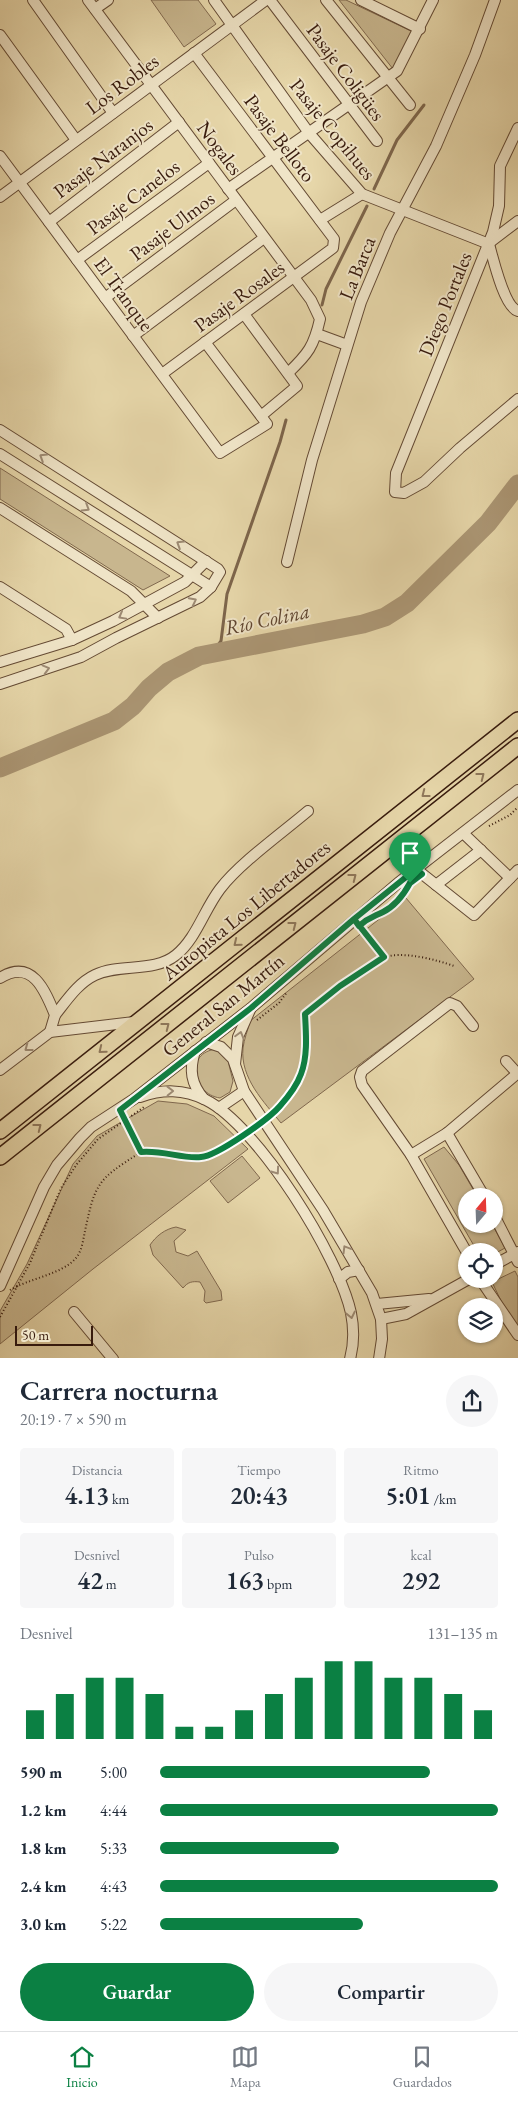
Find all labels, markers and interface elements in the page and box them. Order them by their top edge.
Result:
street label: Pasaje Coligües [301,18,391,126]
street label: Los Robles [80,48,164,120]
street label: Pasaje Copihues [284,73,382,185]
street label: Pasaje Belloto [238,89,322,187]
street label: Pasaje Naranjos [48,112,158,204]
street label: Nogales [191,116,249,180]
street label: Pasaje Canelos [81,153,185,241]
street label: Pasaje Ulmos [124,186,220,266]
street label: La Barca [333,233,381,303]
street label: Diego Portales [412,248,478,360]
street label: El Tranque [88,252,160,336]
street label: Pasaje Rosales [188,254,290,338]
one-way arrow [39,454,48,464]
one-way arrow [80,502,89,511]
one-way arrow [177,541,186,551]
one-way arrow [188,597,197,607]
water label: Río Colina [222,597,312,641]
one-way arrow [119,610,128,620]
one-way arrow [42,664,51,675]
one-way arrow [475,773,484,782]
one-way arrow [422,788,431,796]
pin [389,832,431,883]
street label: Autopista Los Libertadores [156,834,335,987]
icon: arrive [396,839,424,867]
one-way arrow [347,874,357,883]
one-way arrow [287,922,297,931]
one-way arrow [234,937,243,945]
street label: General San Martín [157,947,290,1062]
one-way arrow [160,1023,169,1032]
one-way arrow [234,1031,244,1039]
one-way arrow [25,1043,34,1051]
one-way arrow [99,1045,108,1053]
one-way arrow [166,1086,174,1096]
one-way arrow [32,1124,42,1133]
one-way arrow [270,1165,279,1175]
north arrow [458,1188,502,1232]
map controls [458,1188,503,1343]
button: locate [458,1243,503,1288]
one-way arrow [343,1245,353,1254]
button: layers [458,1298,503,1343]
one-way arrow [345,1310,356,1319]
scale bar [15,1324,92,1347]
text: 50 m [22,1326,49,1344]
text: Carrera nocturna [20,1372,218,1408]
button: share [446,1375,498,1427]
text: 20:19 · 7 × 590 m [20,1409,127,1430]
text: Distancia [72,1461,122,1479]
text: Tiempo [237,1461,281,1479]
text: Ritmo [403,1461,439,1479]
text: 4.13 [65,1479,109,1511]
text: 20:43 [230,1479,288,1511]
text: 5:01 [385,1479,431,1511]
text: km [109,1490,129,1508]
text: /km [431,1490,457,1508]
text: Desnivel [74,1546,120,1564]
text: Pulso [244,1546,274,1564]
text: kcal [411,1546,432,1564]
text: 42 [77,1564,103,1596]
text: 163 [226,1564,264,1596]
text: 292 [402,1564,440,1596]
text: m [103,1575,117,1593]
text: bpm [264,1575,292,1593]
text: Desnivel [20,1623,73,1644]
text: 131–135 m [427,1623,498,1644]
text: 590 m [20,1762,62,1783]
text: 5:00 [100,1762,127,1783]
text: 1.2 km [20,1800,66,1821]
text: 4:44 [100,1800,127,1821]
text: 1.8 km [20,1838,66,1859]
text: 5:33 [100,1838,127,1859]
text: 2.4 km [20,1876,66,1897]
text: 4:43 [100,1876,127,1897]
text: 3.0 km [20,1914,66,1935]
text: 5:22 [100,1914,127,1935]
button: Guardar [20,1963,254,2021]
button: Compartir [264,1963,498,2021]
tab: Inicio [66,2043,98,2091]
tab: Mapa [230,2043,261,2091]
tab: Guardados [393,2043,452,2091]

